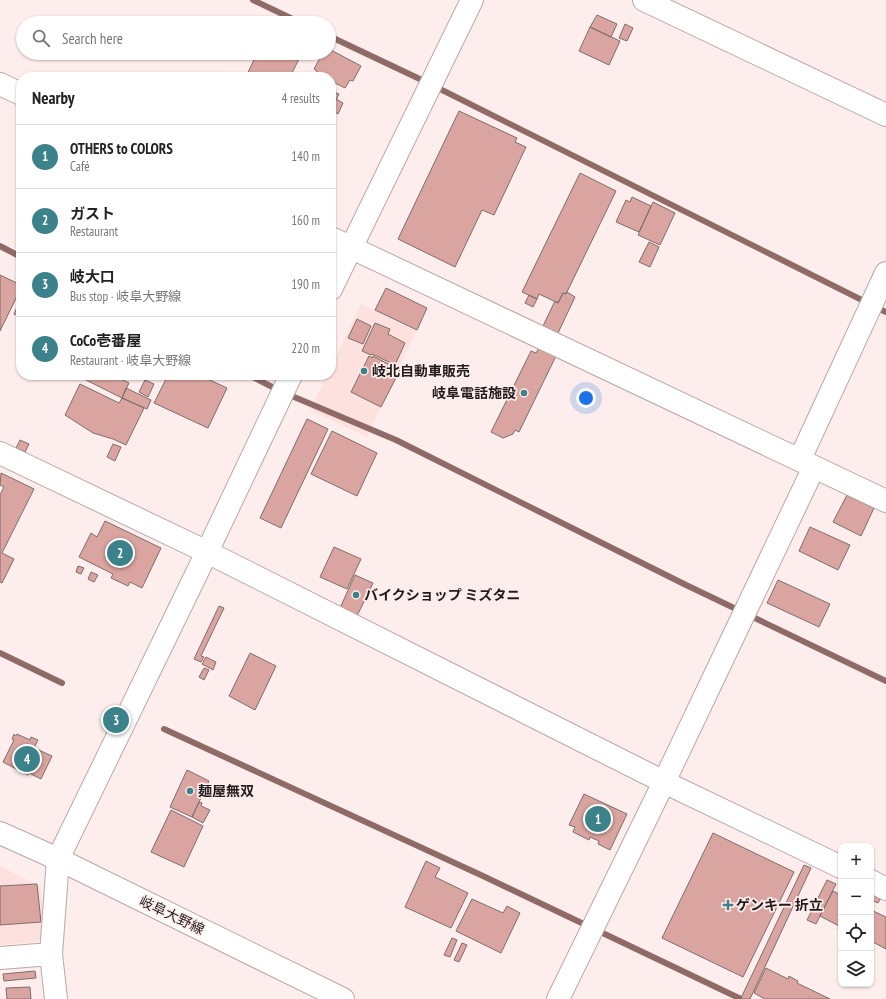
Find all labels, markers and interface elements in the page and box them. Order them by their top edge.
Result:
search box [16,16,336,60]
icon: search [30,27,52,49]
text: Search here [62,29,123,48]
text: Nearby [32,87,75,109]
text: 4 results [281,90,320,107]
text: OTHERS to COLORS [70,139,173,158]
text: 1 [42,148,48,165]
text: 140 m [291,148,320,165]
text: Café [70,158,90,175]
text: ガスト [70,204,115,223]
text: 2 [42,212,48,229]
text: 160 m [291,212,320,229]
text: Restaurant [70,223,118,240]
text: 岐大口 [70,267,115,286]
text: 3 [42,276,48,293]
text: 190 m [291,276,320,293]
text: Bus stop · 岐阜大野線 [70,288,181,305]
text: CoCo壱番屋 [70,331,141,350]
text: 4 [42,340,48,357]
text: 220 m [291,340,320,357]
text: Restaurant · 岐阜大野線 [70,352,191,369]
place label: 岐北自動車販売 [372,362,470,380]
marker: 岐北自動車販売 [359,366,369,376]
place label: 岐阜電話施設 [432,384,516,402]
marker: 岐阜電話施設 [519,388,529,398]
your location [576,388,596,408]
pin: 2 [107,538,133,568]
place label: バイクショップ ミズタニ [364,586,521,604]
marker: バイクショップ ミズタニ [351,590,361,600]
pin: 3 [103,705,129,735]
pin: 4 [14,744,40,774]
place label: 麺屋無双 [198,782,254,800]
marker: 麺屋無双 [185,786,195,796]
pin: 1 [585,804,611,834]
map controls [838,843,874,987]
button: + [838,843,874,879]
button: − [838,879,874,915]
street label: 岐阜大野線 [137,892,207,938]
place label: ゲンキー 折立 [736,896,823,914]
marker: ゲンキー 折立 [723,900,733,910]
button: locate [838,915,874,951]
button: layers [838,951,874,987]

